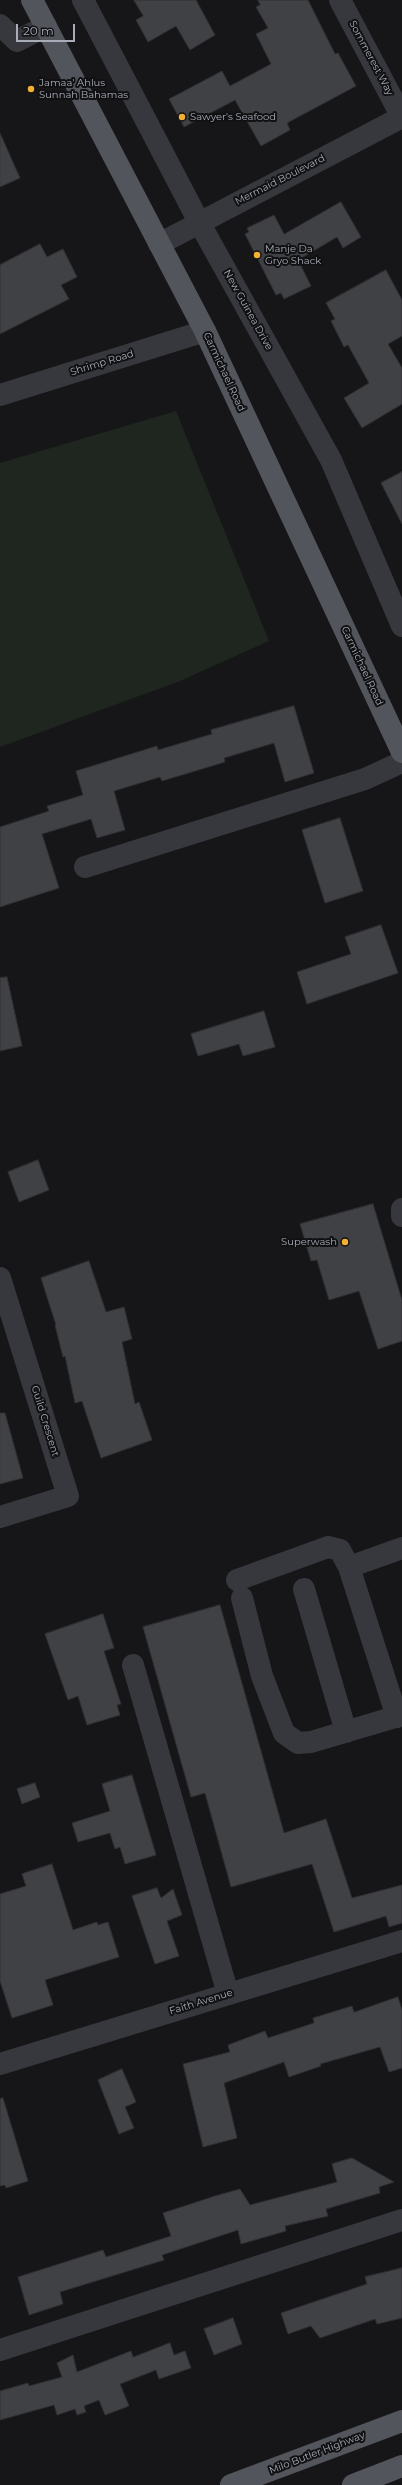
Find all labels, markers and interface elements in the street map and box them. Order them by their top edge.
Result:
scale bar [18,16,77,42]
street label: Sommerest Way [346,19,396,97]
text: 20 m [23,23,54,38]
place label: Jamaa' Ahlus Sunnah Bahamas [39,77,128,100]
marker: Jamaa' Ahlus Sunnah Bahamas [26,84,36,94]
place label: Sawyer's Seafood [190,111,276,123]
marker: Sawyer's Seafood [177,112,187,122]
street label: Mermaid Boulevard [233,152,327,208]
place label: Manje Da Gryo Shack [265,243,321,266]
marker: Manje Da Gryo Shack [252,250,262,260]
street label: New Guinea Drive [221,268,275,352]
street label: Carmichael Road [200,331,248,413]
street label: Shrimp Road [69,348,135,378]
street label: Carmichael Road [338,625,386,707]
place label: Superwash [281,1236,337,1248]
marker: Superwash [340,1237,350,1247]
street label: Guild Crescent [29,1384,61,1458]
street label: Faith Avenue [168,1987,234,2017]
street label: Milo Butler Highway [267,2429,367,2477]

